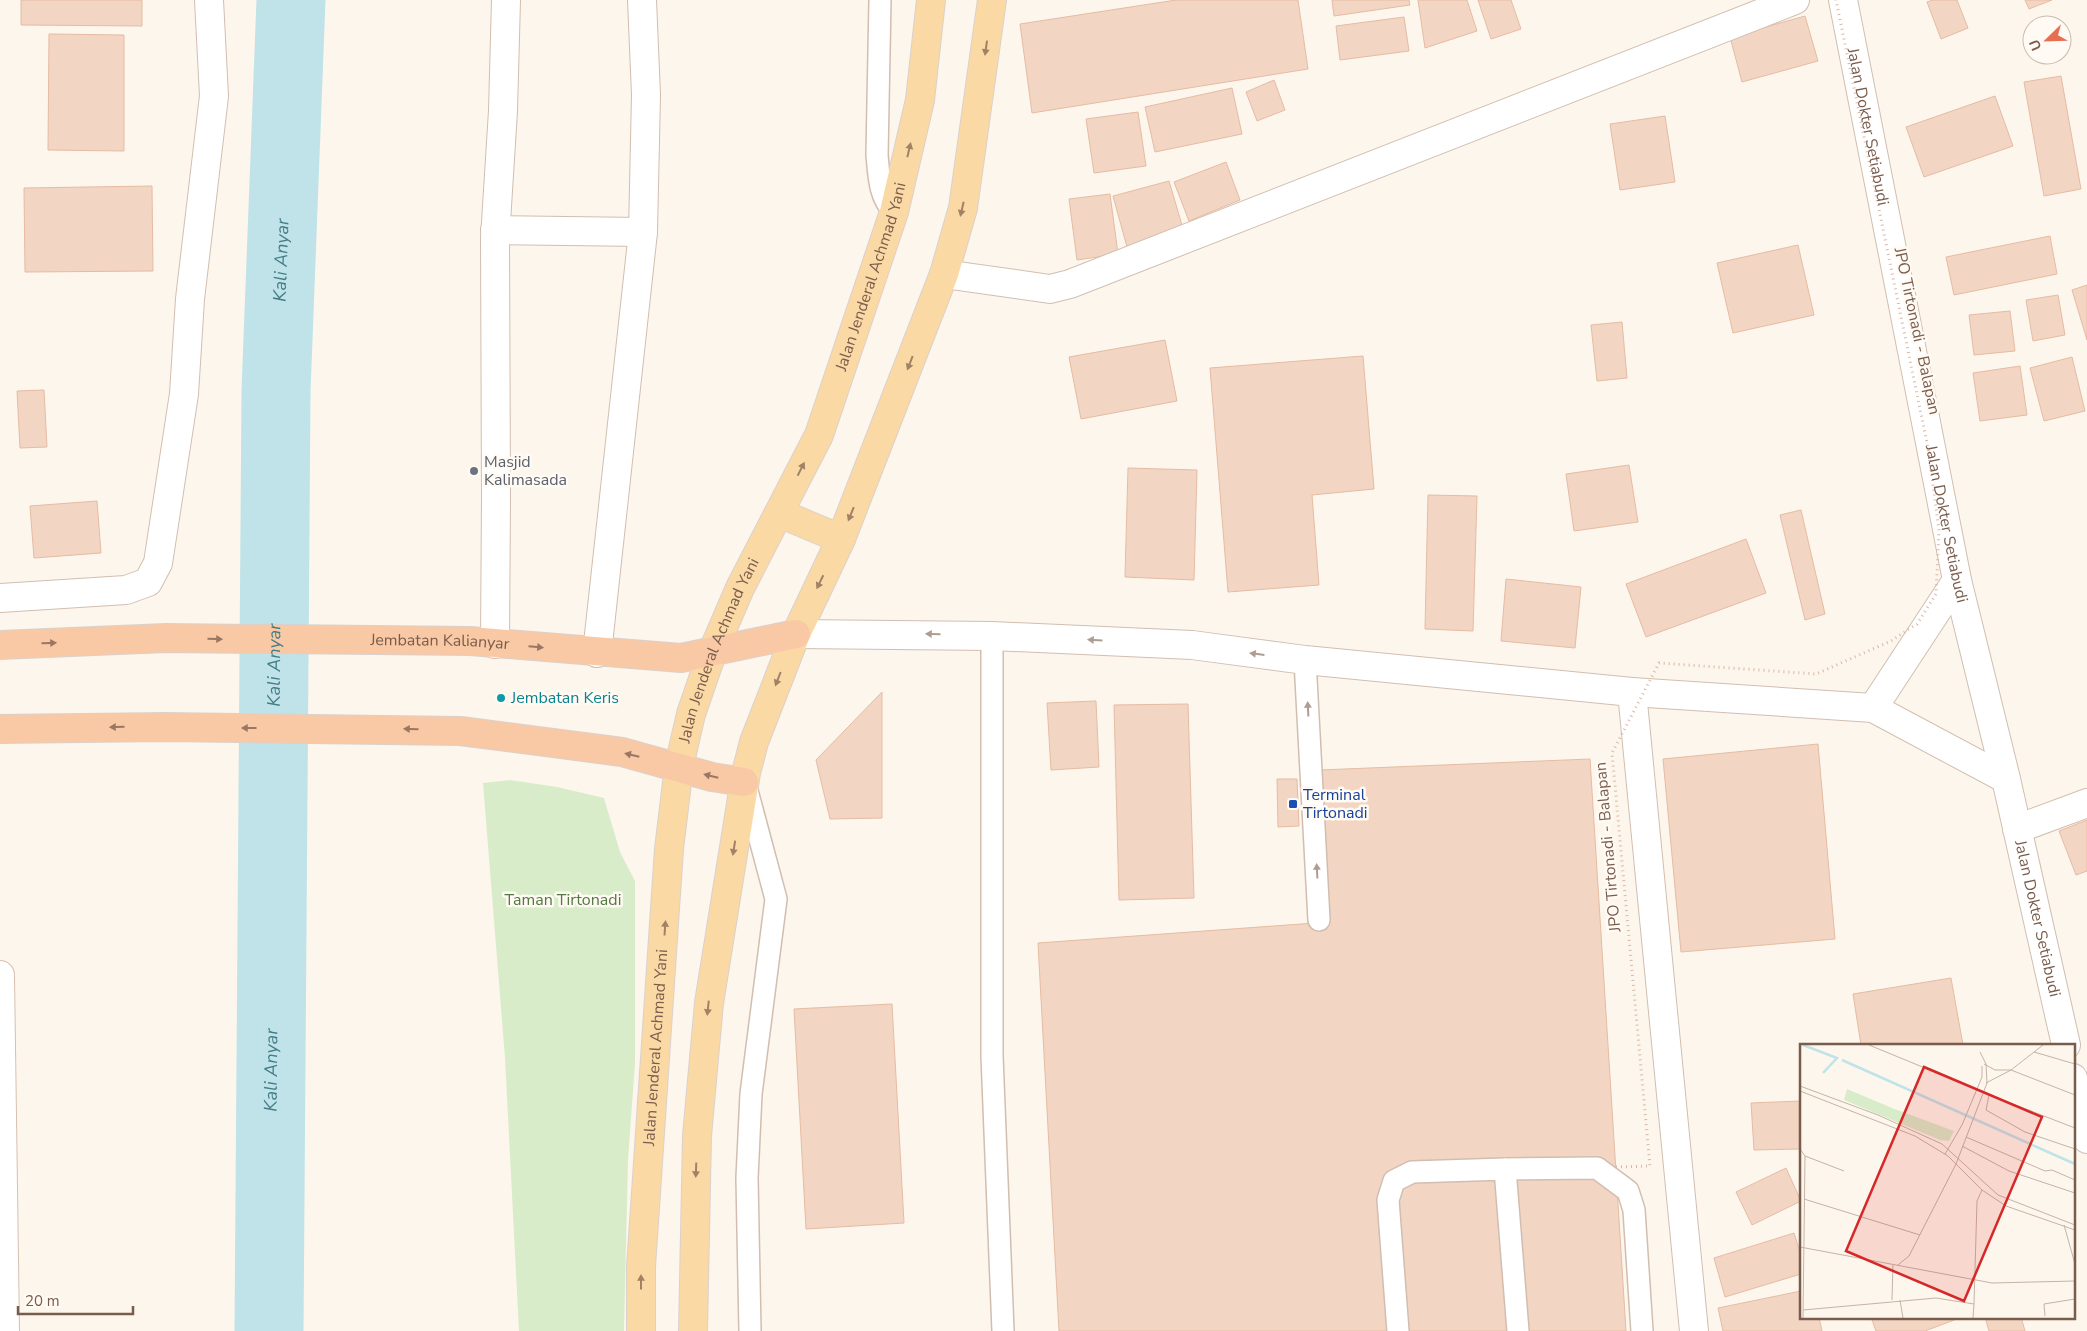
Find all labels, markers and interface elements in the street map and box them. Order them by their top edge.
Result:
north arrow [2022,15,2072,65]
text: U [2025,36,2046,53]
one-way arrow [981,41,989,57]
street label: Jalan Dokter Setiabudi [1841,45,1894,207]
one-way arrow [905,143,913,158]
street label: Jalan Jenderal Achmad Yani [830,180,911,375]
one-way arrow [958,202,966,217]
water label: Kali Anyar [267,217,295,302]
street label: JPO Tirtonadi - Balapan [1888,244,1945,417]
one-way arrow [906,356,914,371]
street label: Jalan Dokter Setiabudi [1920,442,1973,605]
place label: Masjid Kalimasada [484,451,567,491]
one-way arrow [797,462,805,476]
marker: Masjid Kalimasada [468,465,480,477]
one-way arrow [847,507,855,522]
street label: Jalan Jenderal Achmad Yani [673,554,765,746]
one-way arrow [816,575,824,590]
water label: Kali Anyar [262,623,286,707]
street label: Jembatan Kalianyar [369,629,511,655]
one-way arrow [924,630,940,638]
one-way arrow [207,635,223,643]
one-way arrow [1087,636,1103,644]
one-way arrow [41,639,57,647]
one-way arrow [529,643,545,651]
one-way arrow [1248,650,1264,658]
one-way arrow [774,672,782,687]
place label: Jembatan Keris [510,687,619,709]
marker: Jembatan Keris [495,692,507,704]
one-way arrow [1303,701,1311,717]
one-way arrow [109,724,125,732]
one-way arrow [240,724,256,732]
one-way arrow [403,725,419,733]
one-way arrow [625,751,640,759]
street label: JPO Tirtonadi - Balapan [1590,761,1626,934]
one-way arrow [704,772,719,780]
place label: Terminal Tirtonadi [1303,784,1368,824]
marker: Terminal Tirtonadi [1287,798,1299,810]
street label: Jalan Dokter Setiabudi [2009,837,2066,999]
one-way arrow [729,840,737,856]
one-way arrow [1312,863,1320,879]
park label: Taman Tirtonadi [505,889,621,911]
one-way arrow [661,920,669,936]
street label: Jalan Jenderal Achmad Yani [638,948,673,1148]
one-way arrow [704,1001,712,1017]
water label: Kali Anyar [259,1028,283,1112]
inset map [1800,1044,2074,1318]
one-way arrow [692,1162,700,1178]
one-way arrow [637,1274,645,1290]
scale bar [18,1284,132,1316]
text: 20 m [25,1291,60,1311]

